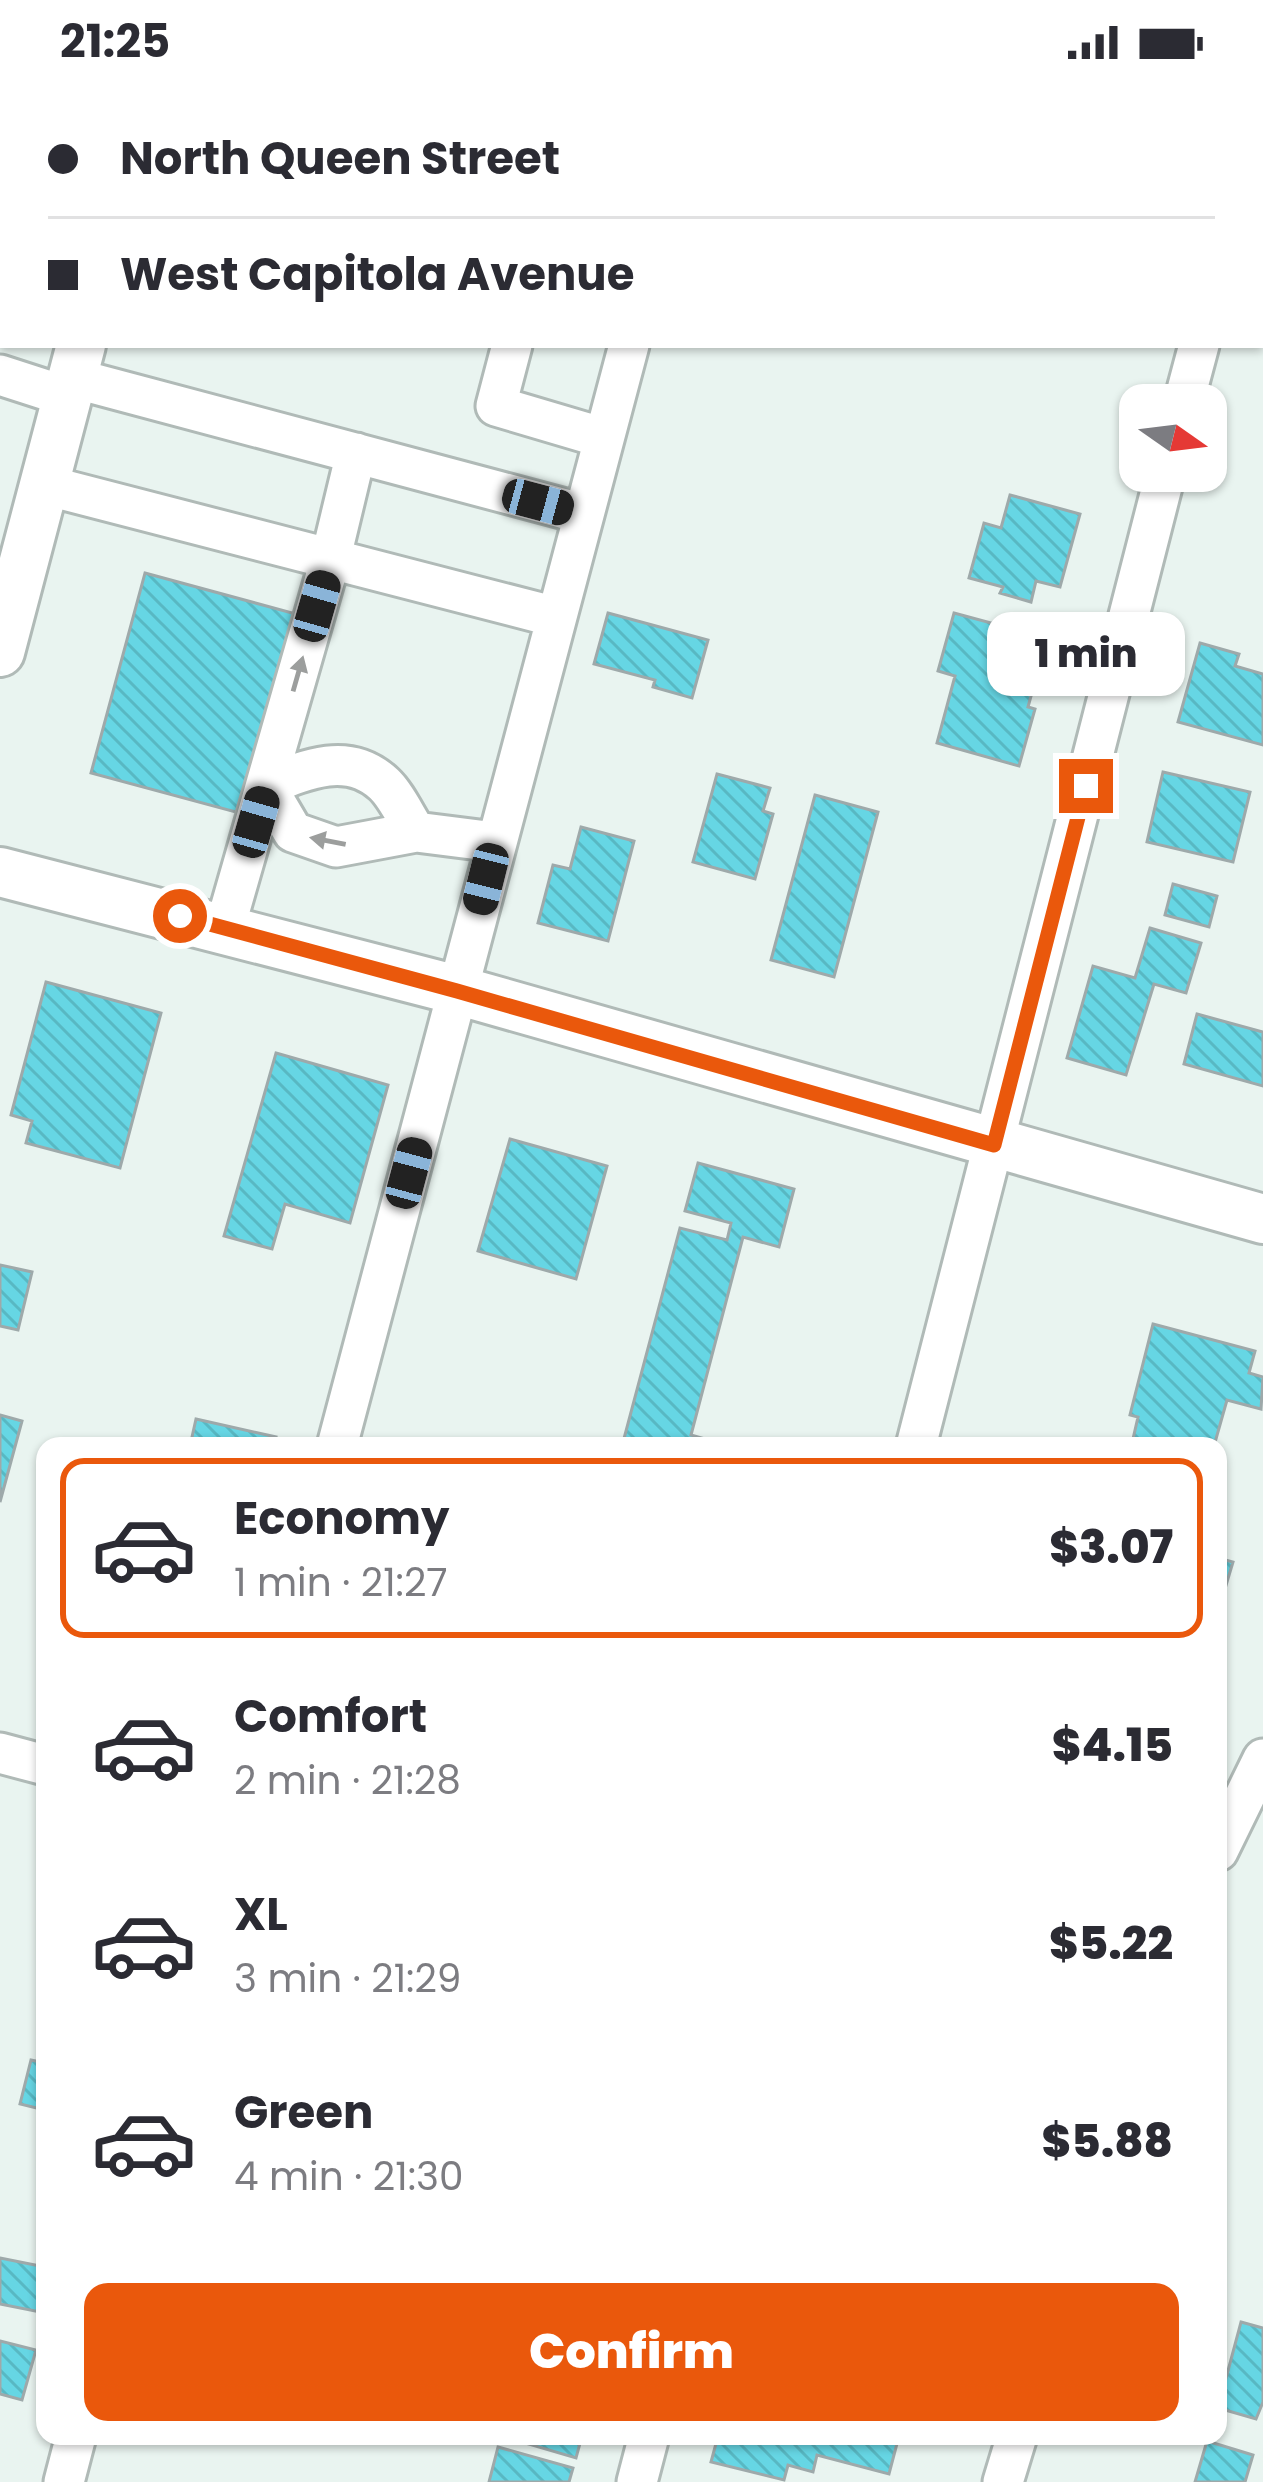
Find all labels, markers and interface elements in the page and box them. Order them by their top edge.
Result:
text: 21:25 [60,10,170,73]
text: North Queen Street [120,127,560,190]
text: West Capitola Avenue [120,243,634,306]
north arrow [1119,384,1227,492]
map controls [1119,384,1227,492]
car [499,475,577,529]
car [290,566,344,646]
callout: 1 min [987,612,1185,696]
text: 1 min [1035,626,1137,681]
one-way arrow [290,655,308,692]
route end [1059,759,1113,813]
car [229,782,283,862]
one-way arrow [309,831,346,850]
car [460,840,512,918]
route start [153,889,207,943]
car [382,1134,436,1212]
text: Economy [234,1487,449,1550]
icon: car [90,1494,198,1602]
text: $3.07 [1049,1516,1173,1579]
text: 1 min · 21:27 [234,1555,448,1610]
text: Comfort [234,1685,427,1748]
icon: car [90,1692,198,1800]
text: $4.15 [1052,1714,1173,1777]
text: 2 min · 21:28 [234,1753,461,1808]
text: XL [234,1883,288,1946]
icon: car [90,1890,198,1998]
text: $5.22 [1049,1912,1173,1975]
text: 3 min · 21:29 [234,1951,461,2006]
text: Green [234,2081,373,2144]
icon: car [90,2088,198,2196]
text: $5.88 [1041,2110,1173,2173]
text: 4 min · 21:30 [234,2149,463,2204]
button: Confirm [84,2283,1179,2421]

